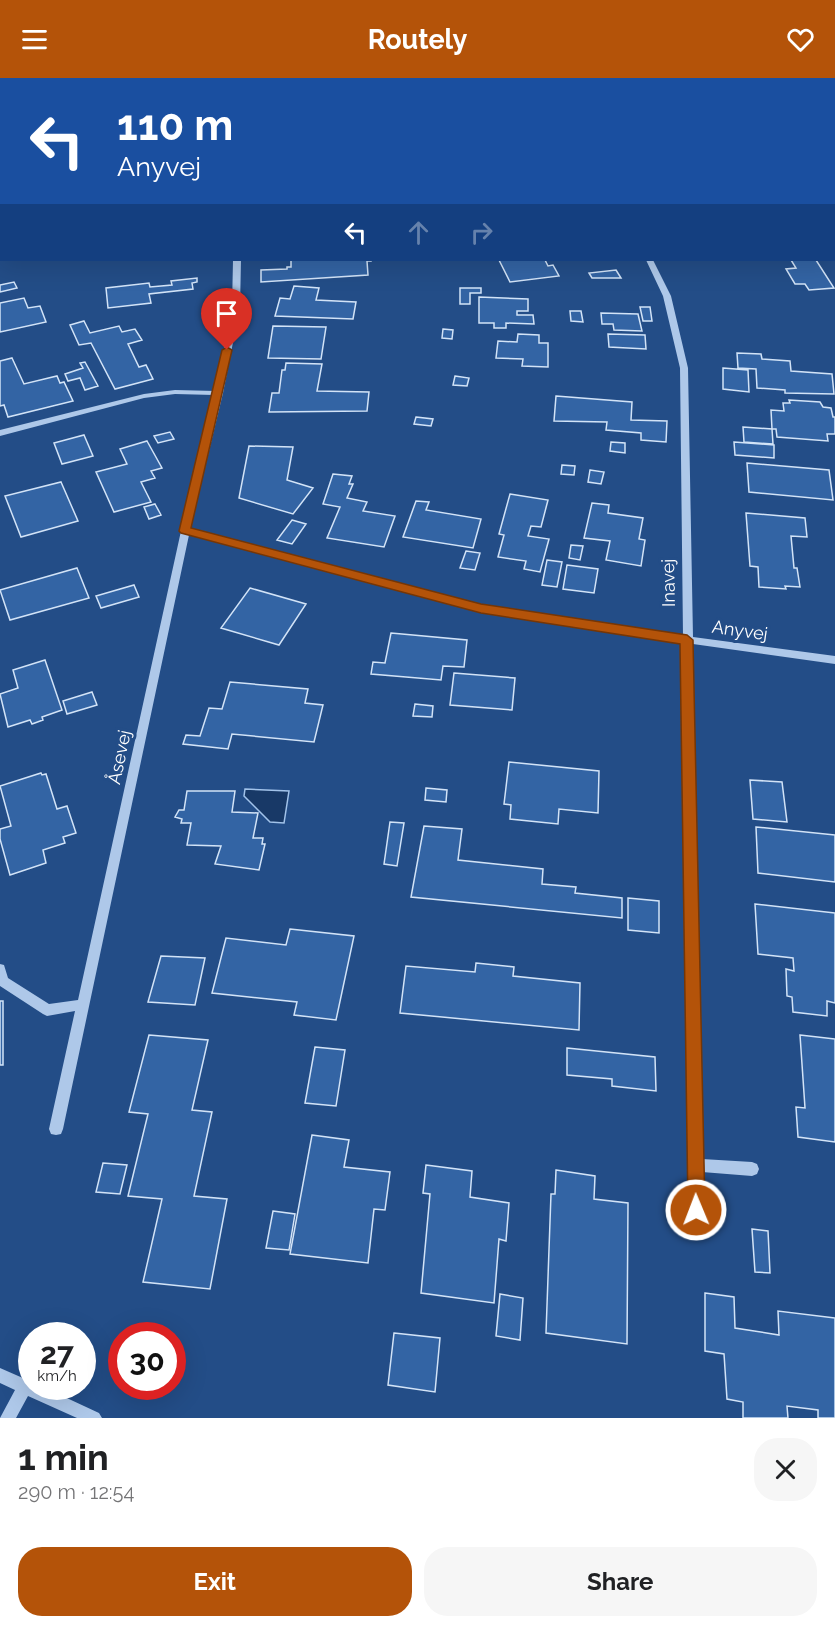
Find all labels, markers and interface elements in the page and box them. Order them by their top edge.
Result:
icon: menu [18,23,51,56]
icon: heart [784,23,817,56]
text: Routely [368,24,467,55]
text: 110 m [117,101,233,150]
icon: left [18,102,96,180]
text: Anyvej [117,151,201,182]
icon: left [339,216,372,249]
icon: ahead [402,216,435,249]
icon: right [465,216,498,249]
pin [201,288,252,350]
icon: arrive [210,297,243,330]
street label: Inavej [657,559,679,607]
street label: Anyvej [711,616,769,644]
street label: Åsevej [102,728,135,786]
position arrow [664,1178,728,1242]
speed limit sign: 30 [108,1322,186,1400]
text: 27 [40,1336,74,1371]
text: km/h [37,1367,77,1385]
text: 1 min [18,1436,109,1478]
button: close [754,1438,817,1501]
text: 290 m · 12:54 [18,1480,134,1504]
button: Exit [18,1547,412,1616]
button: Share [424,1547,817,1616]

